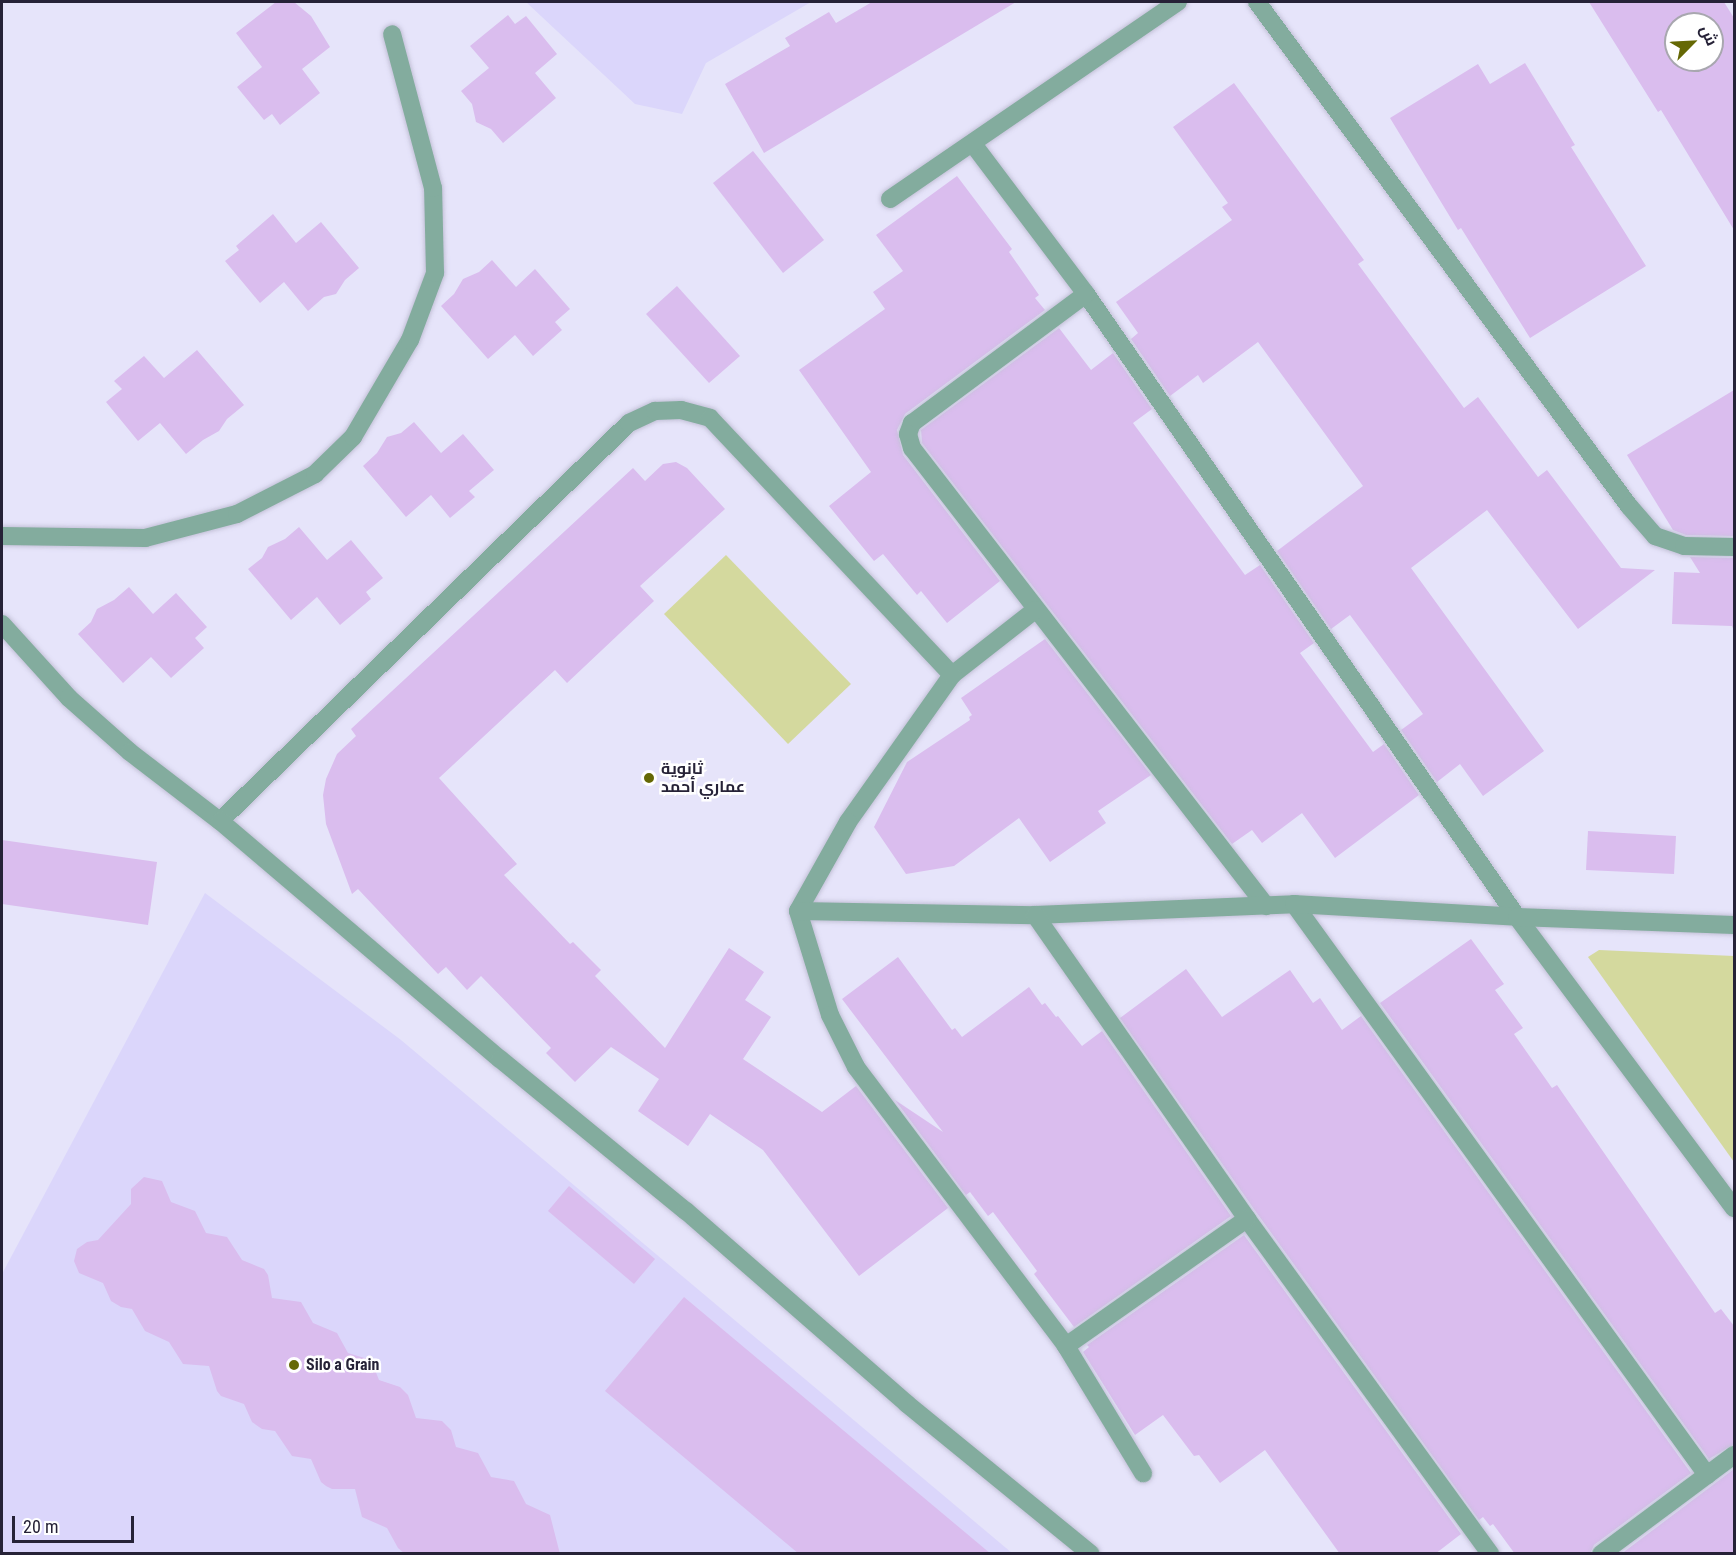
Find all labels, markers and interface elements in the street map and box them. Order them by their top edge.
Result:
north arrow [1664,12,1724,72]
text: ش [1696,22,1722,49]
place label: ثانوية عماري أحمد [661,759,745,797]
marker: ثانوية عماري أحمد [642,771,656,785]
place label: Silo a Grain [306,1355,379,1375]
marker: Silo a Grain [287,1358,301,1372]
scale bar [15,1504,136,1542]
text: 20 m [23,1516,58,1537]

